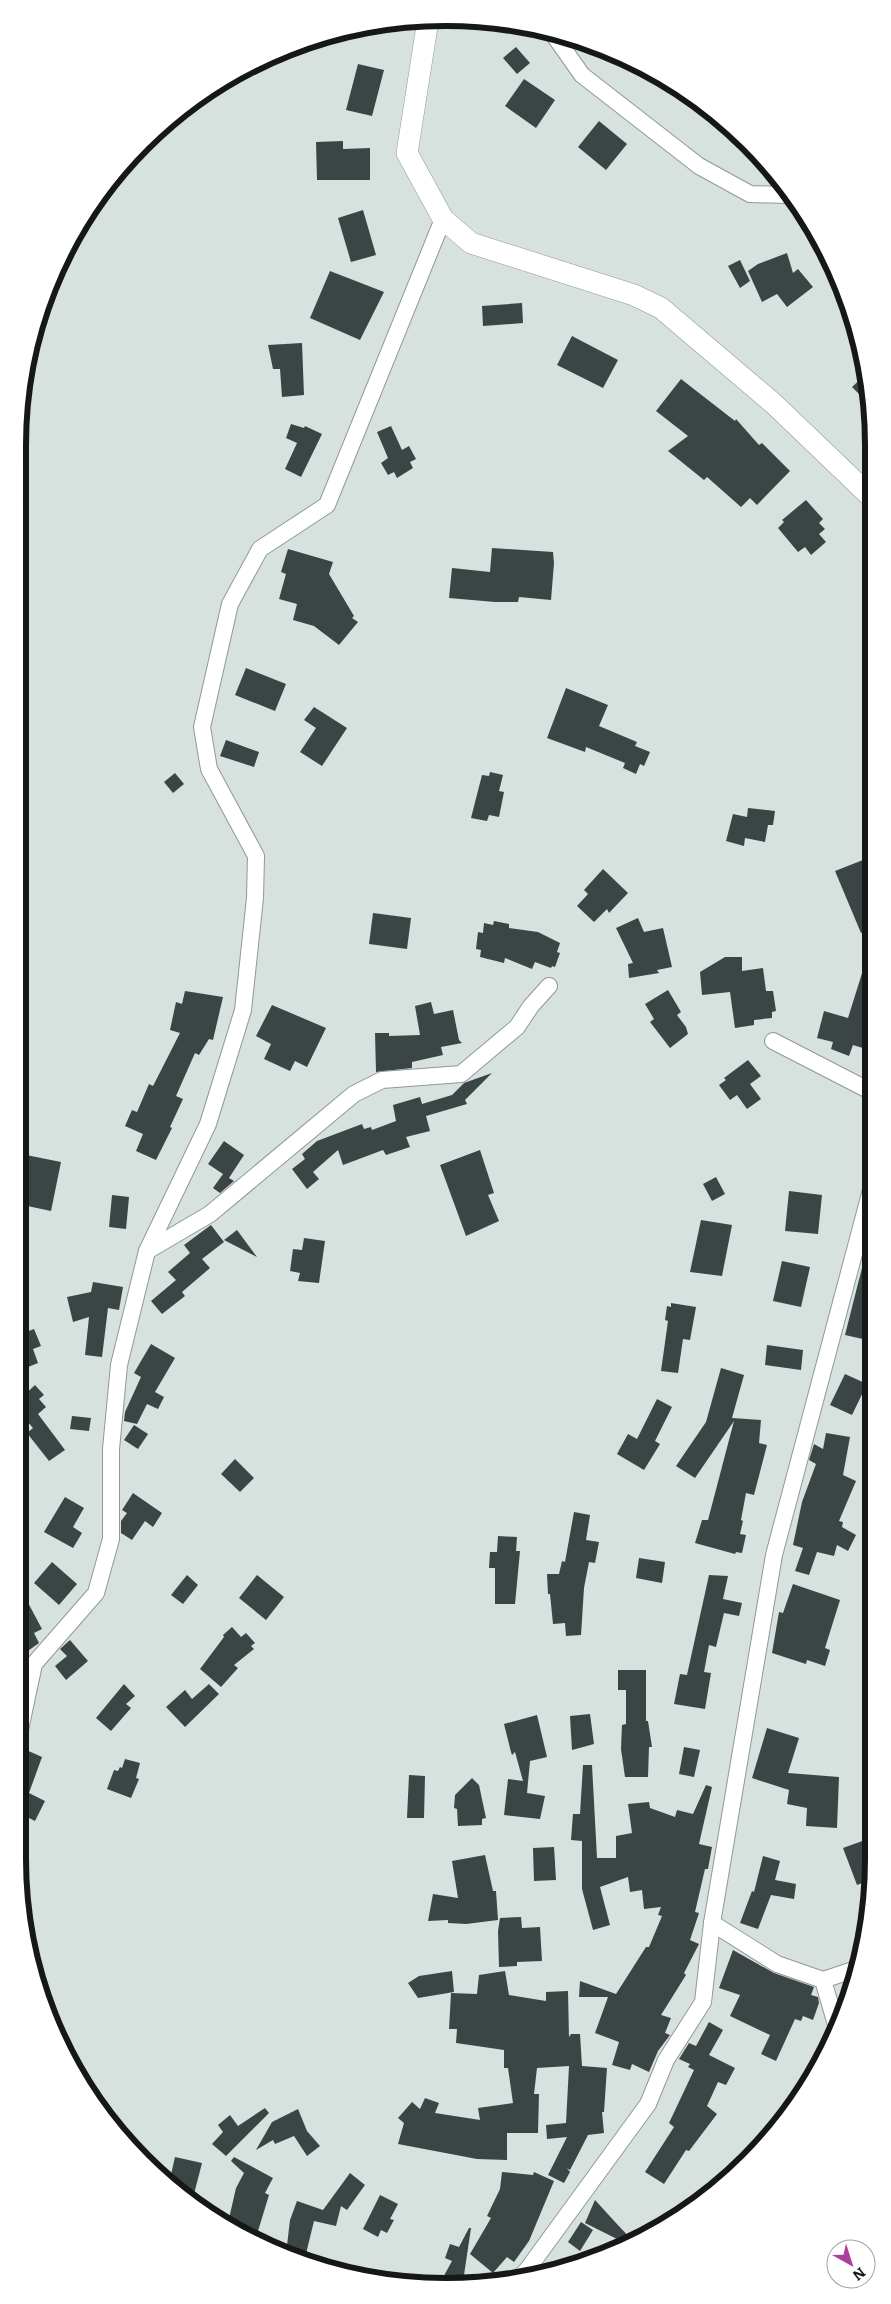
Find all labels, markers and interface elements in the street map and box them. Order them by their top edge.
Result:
north arrow [826,2239,876,2289]
text: N [849,2263,871,2287]

